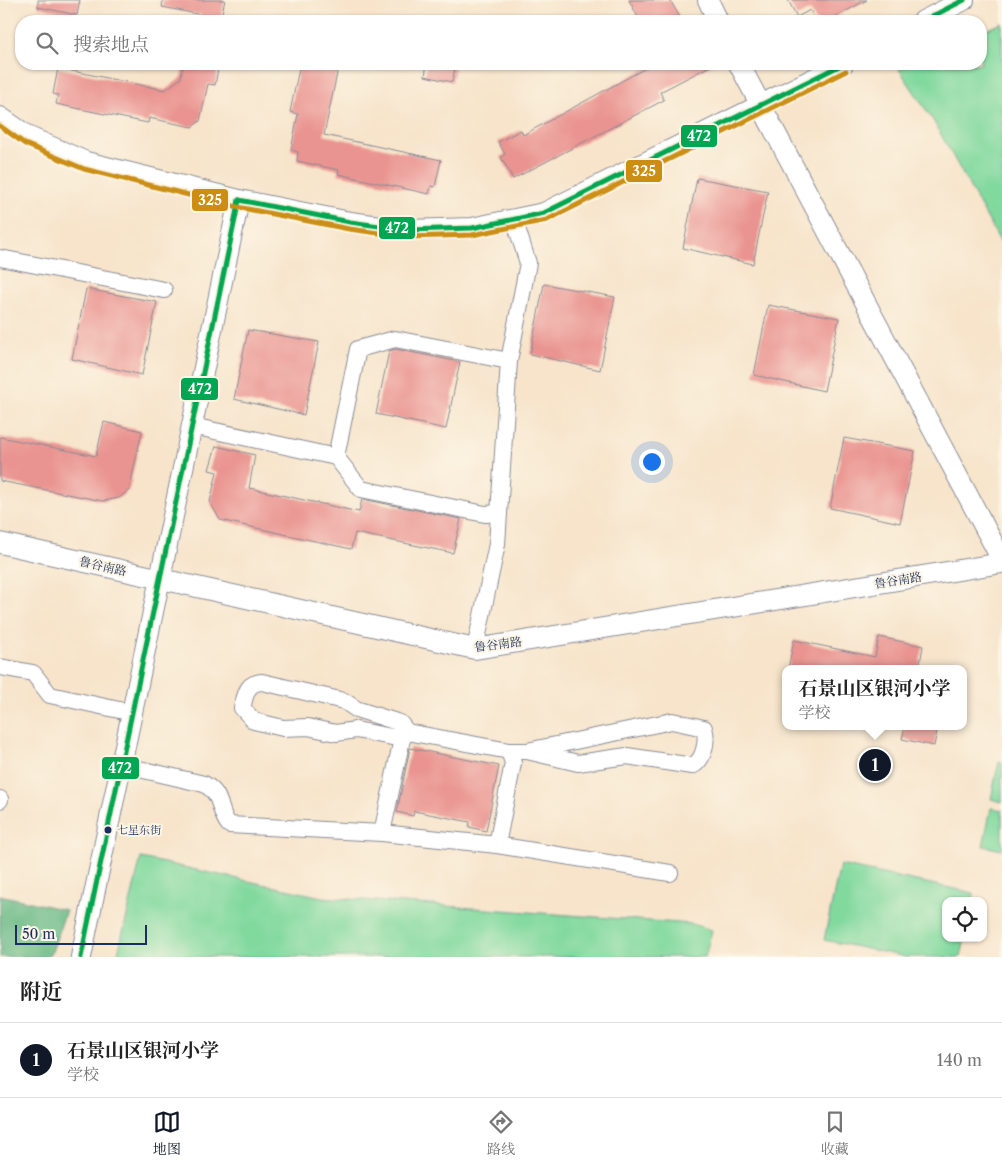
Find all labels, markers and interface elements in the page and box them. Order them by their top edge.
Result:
search box [15,15,987,70]
icon: search [33,29,61,57]
text: 搜索地点 [73,33,149,56]
line badge: 472 [680,124,718,148]
text: 472 [687,127,711,145]
line badge: 325 [625,159,663,183]
text: 325 [632,162,656,180]
line badge: 325 [191,188,229,212]
text: 325 [198,191,222,209]
line badge: 472 [378,216,416,240]
text: 472 [385,219,409,237]
line badge: 472 [180,377,219,401]
text: 472 [188,380,212,398]
your location [639,449,665,475]
street label: 鲁谷南路 [78,553,128,579]
street label: 鲁谷南路 [873,569,923,591]
street label: 鲁谷南路 [473,634,523,654]
popup [782,665,967,730]
text: 石景山区银河小学 [798,677,951,700]
text: 学校 [798,702,831,722]
pin: 1 [859,746,891,784]
line badge: 472 [101,756,140,780]
text: 472 [108,759,132,777]
place label: 七星东街 [117,823,161,837]
marker: 七星东街 [103,825,113,835]
map controls [942,897,987,942]
button: locate [942,897,987,942]
scale bar [15,922,148,945]
text: 50 m [22,925,55,943]
text: 附近 [20,979,62,1004]
text: 石景山区银河小学 [67,1039,219,1062]
text: 1 [32,1050,40,1070]
text: 140 m [937,1050,982,1070]
text: 学校 [67,1064,99,1084]
tab: 地图 [153,1108,181,1158]
tab: 路线 [487,1108,515,1158]
tab: 收藏 [821,1108,849,1158]

